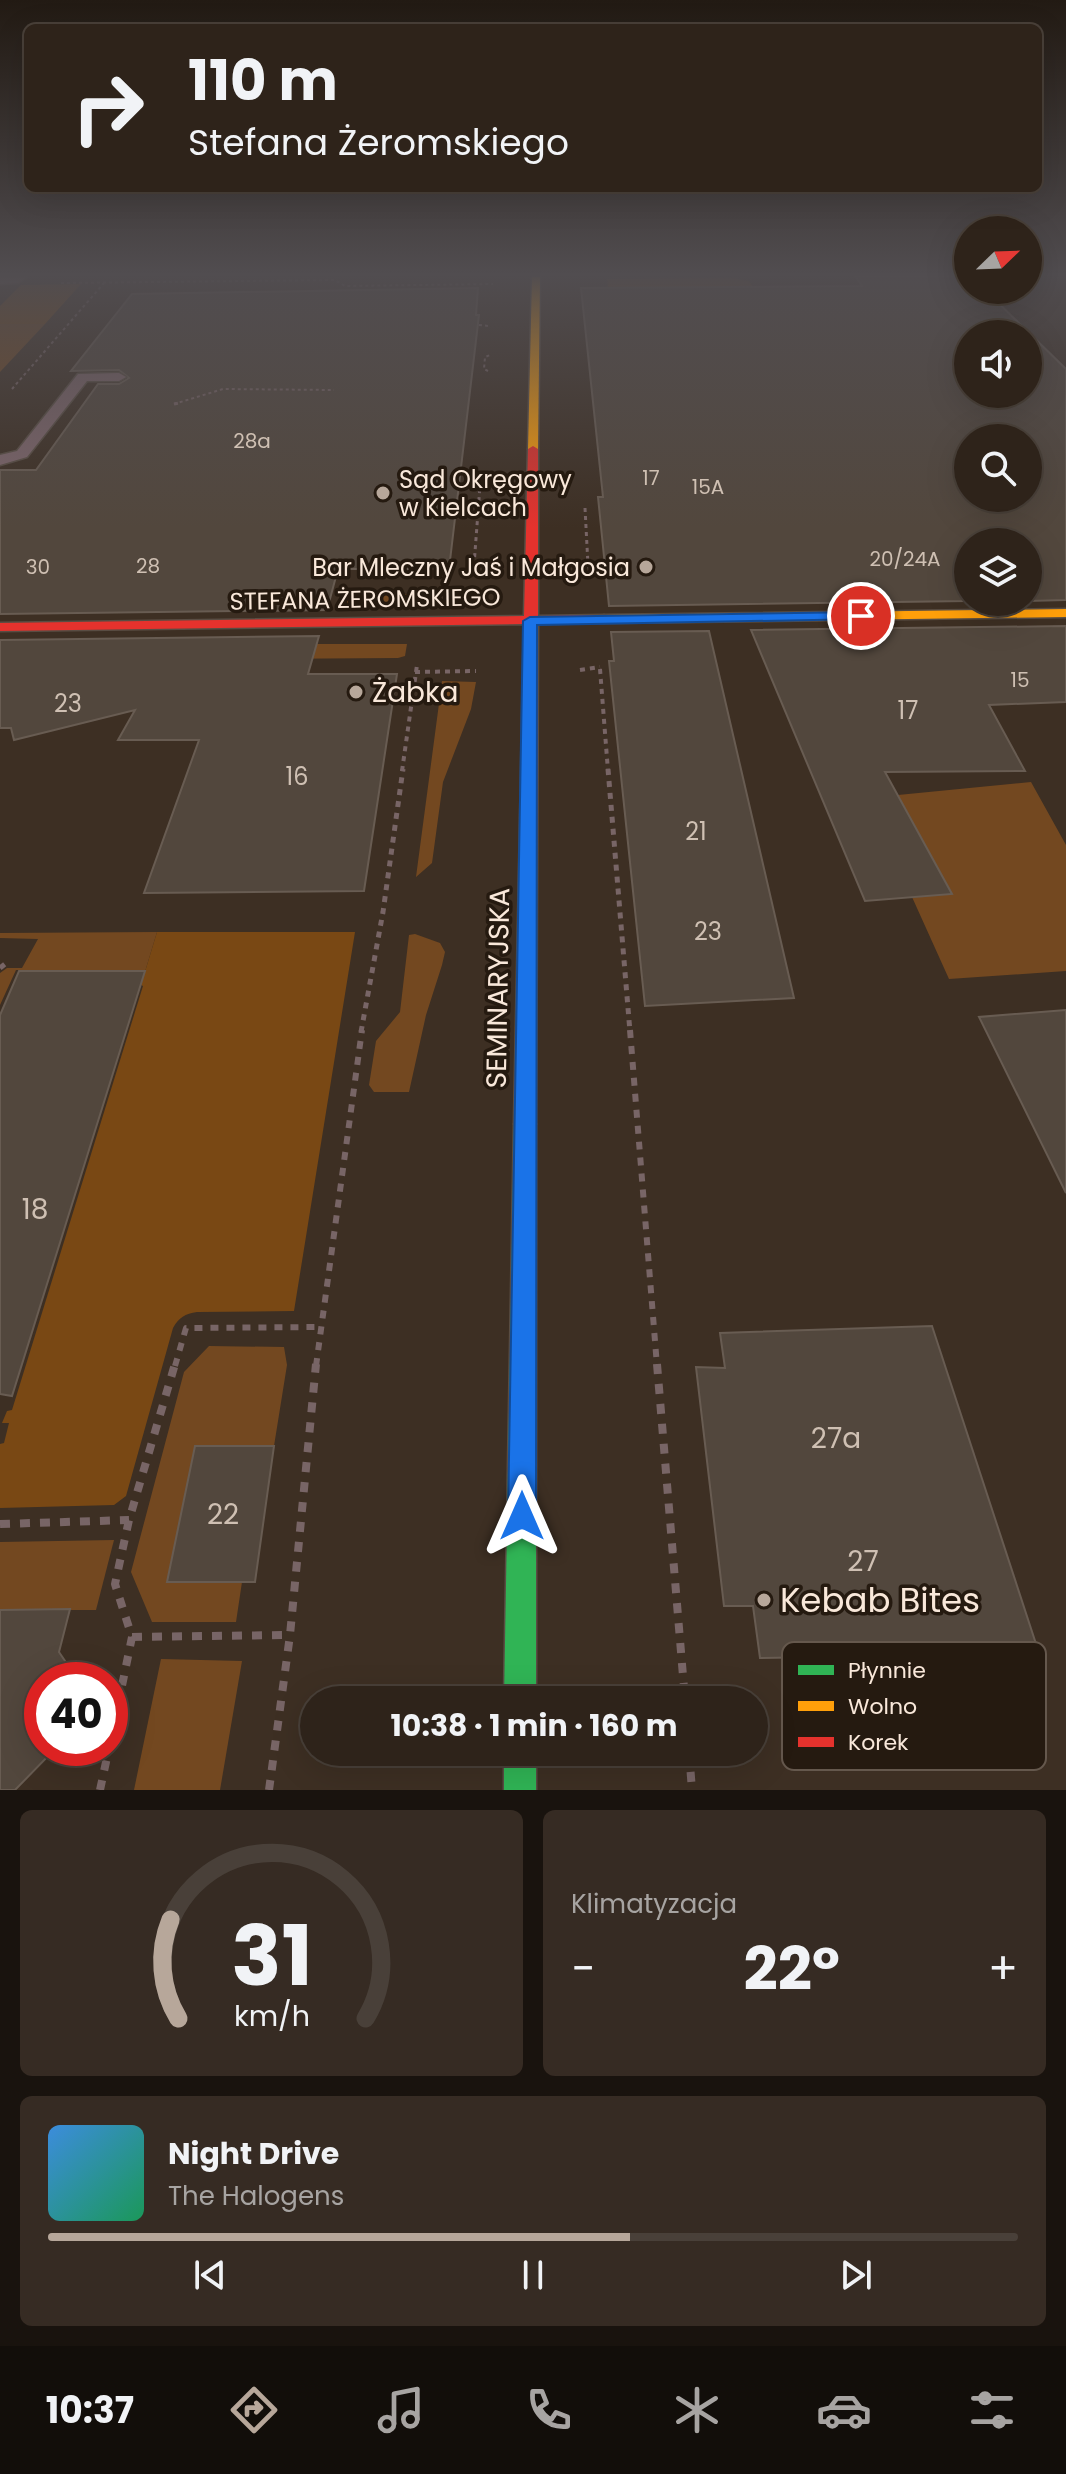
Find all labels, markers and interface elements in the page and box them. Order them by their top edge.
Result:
text: 110 m [188,41,338,120]
icon: right [56,56,160,160]
text: Stefana Żeromskiego [188,117,569,168]
north arrow [954,216,1042,304]
map controls [954,216,1042,616]
button: sound [954,320,1042,408]
button: search [954,424,1042,512]
house number: 28a [233,427,271,455]
place label: Sąd Okręgowy w Kielcach [399,463,572,524]
house number: 17 [642,464,660,492]
house number: 15A [692,473,724,501]
marker: Sąd Okręgowy w Kielcach [374,484,392,502]
button: layers [954,528,1042,616]
house number: 20/24A [869,545,941,573]
place label: Bar Mleczny Jaś i Małgosia [312,551,630,584]
house number: 28 [136,552,160,580]
house number: 30 [26,553,50,581]
marker: Bar Mleczny Jaś i Małgosia [637,558,655,576]
street label: STEFANA ŻEROMSKIEGO [229,580,501,618]
pin [827,582,895,650]
icon: arrive [839,594,883,638]
house number: 15 [1011,666,1029,694]
place label: Żabka [372,673,458,712]
marker: Żabka [347,683,365,701]
house number: 23 [54,687,82,720]
house number: 17 [898,694,918,727]
house number: 16 [286,760,308,793]
house number: 21 [685,815,707,848]
street label: SEMINARYJSKA [477,887,519,1089]
house number: 23 [694,915,722,948]
house number: 18 [22,1190,48,1229]
house number: 27a [811,1419,861,1458]
position arrow [480,1474,564,1558]
house number: 22 [207,1495,239,1534]
house number: 27 [847,1542,879,1581]
place label: Kebab Bites [780,1576,980,1624]
marker: Kebab Bites [755,1591,773,1609]
legend [782,1642,1046,1770]
text: Płynnie [848,1655,926,1686]
speed limit sign: 40 [24,1662,128,1766]
text: Wolno [848,1691,917,1722]
text: 10:38 · 1 min · 160 m [391,1704,677,1747]
text: Korek [848,1727,909,1758]
text: Klimatyzacja [571,1886,737,1922]
text: 31 [231,1898,312,2014]
text: 22° [743,1927,840,2011]
text: − [571,1938,595,1999]
text: + [988,1938,1018,1999]
text: km/h [233,1996,310,2036]
text: Night Drive [168,2132,339,2175]
text: The Halogens [168,2178,344,2214]
icon: previous [188,2253,232,2297]
icon: pause [511,2253,555,2297]
icon: next [834,2253,878,2297]
icon: directions [226,2382,282,2438]
icon: music [373,2382,429,2438]
icon: phone [521,2382,577,2438]
icon: climate [669,2382,725,2438]
icon: car [816,2382,872,2438]
icon: filters [964,2382,1020,2438]
text: 10:37 [46,2385,134,2436]

